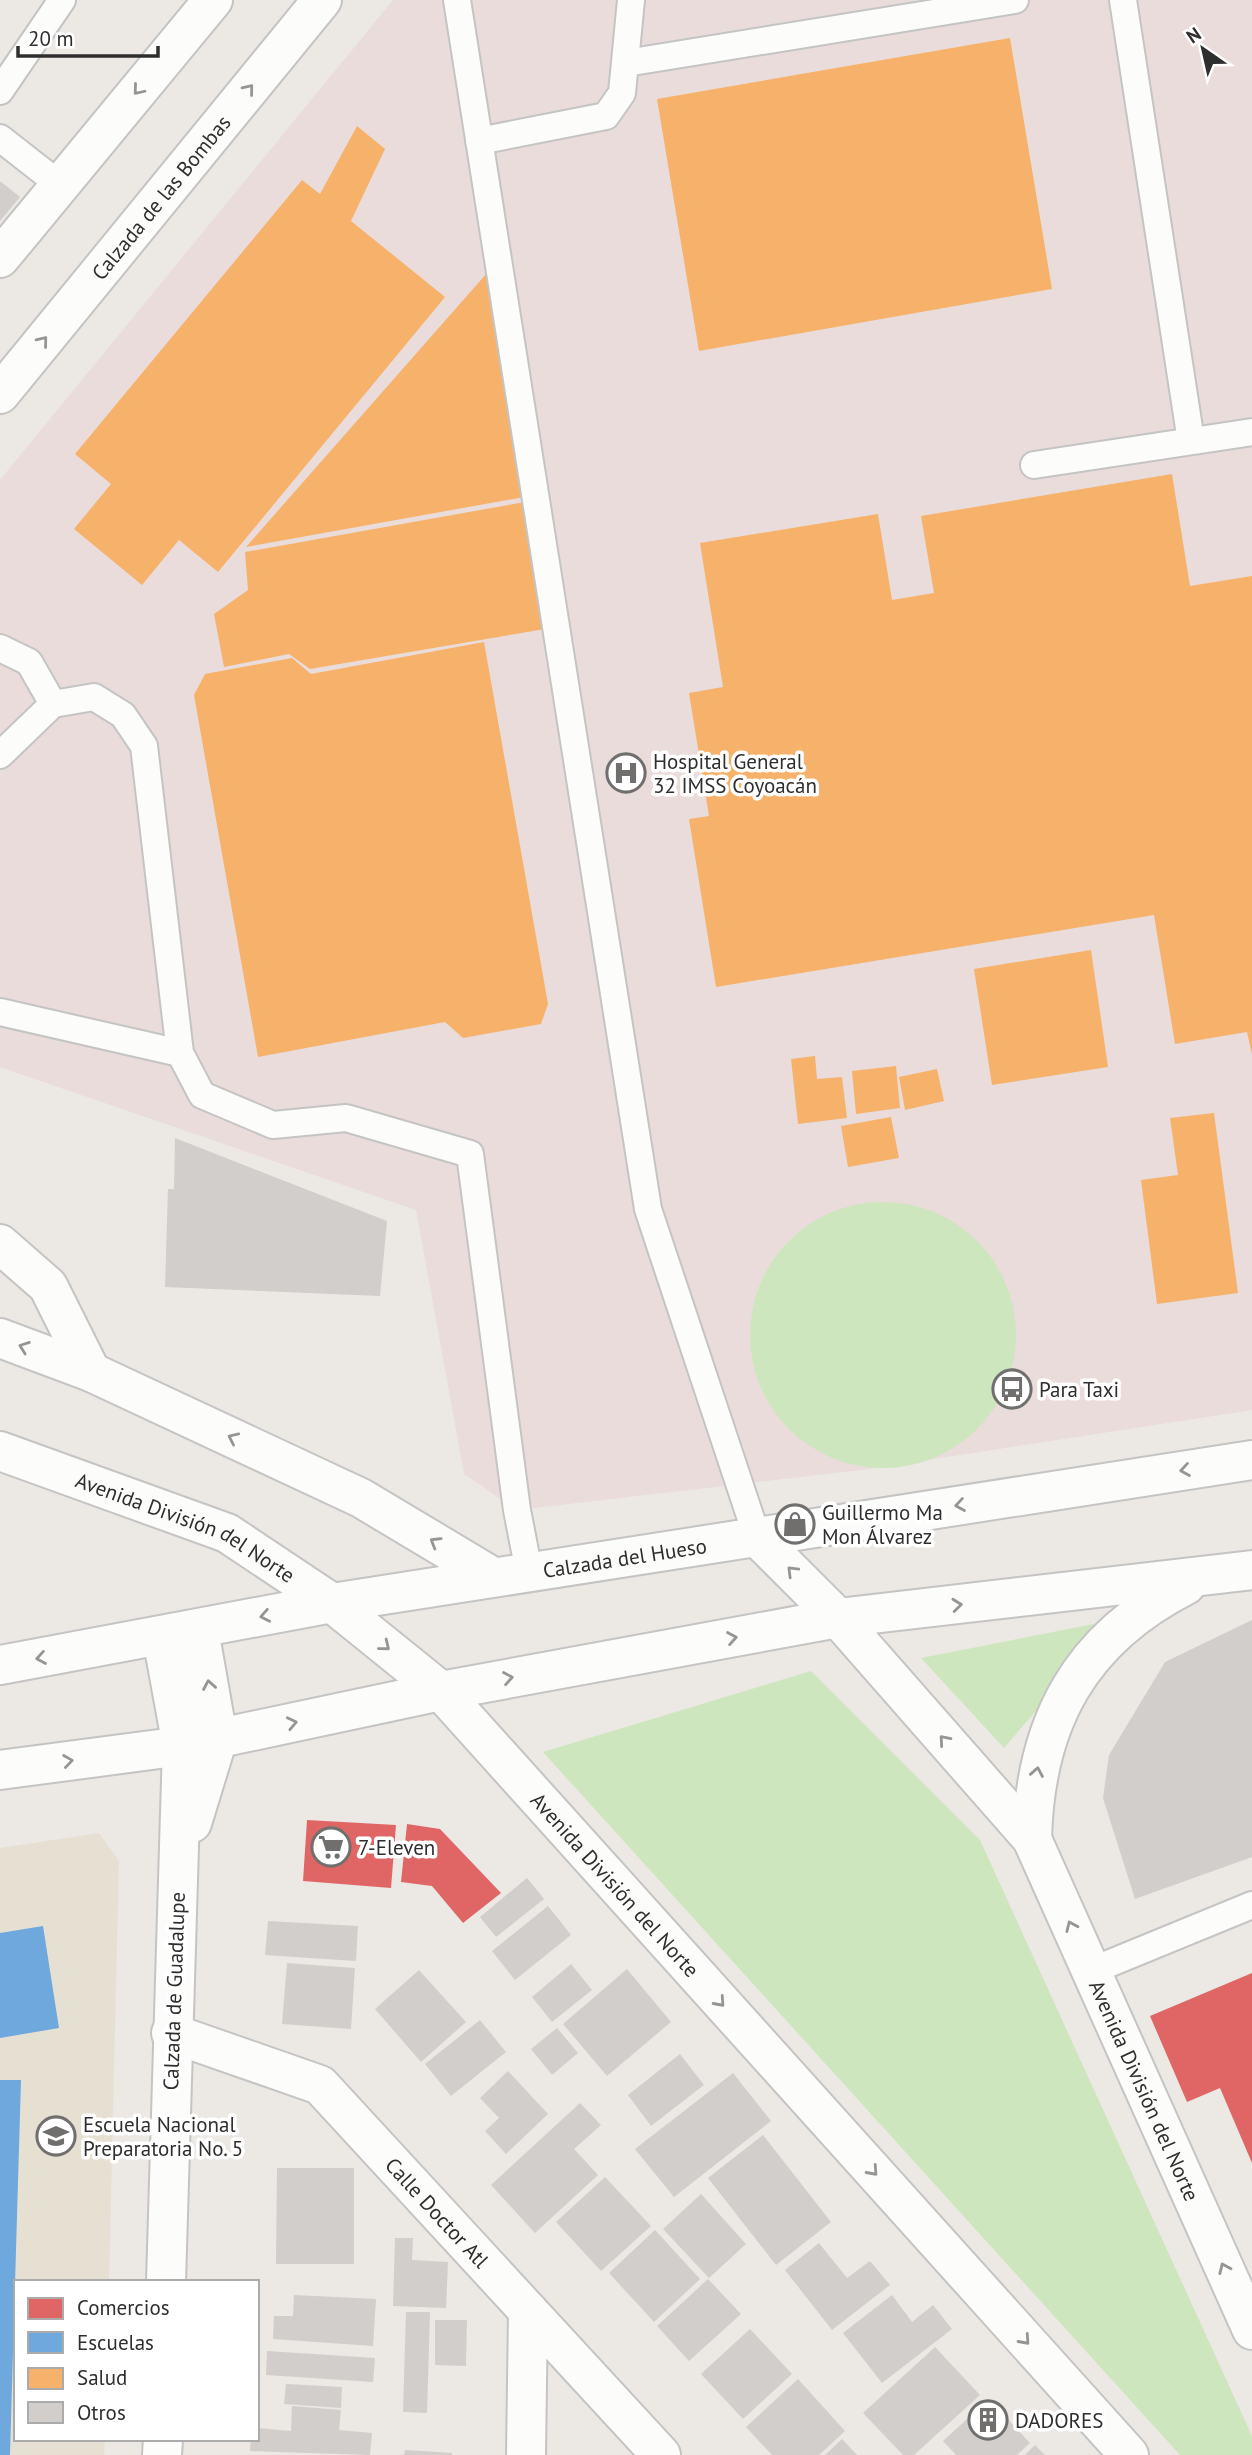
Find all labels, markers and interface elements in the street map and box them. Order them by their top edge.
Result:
scale bar [18,14,158,58]
north arrow [1168,14,1238,84]
text: N [1182,21,1205,48]
text: 20 m [28,25,74,52]
one-way arrow [134,83,147,95]
one-way arrow [241,84,253,97]
street label: Calzada de las Bombas [85,109,236,285]
one-way arrow [35,336,47,349]
place label: Hospital General 32 IMSS Coyoacán [653,748,817,799]
hospital icon: Hospital General 32 IMSS Coyoacán [605,752,647,794]
one-way arrow [19,1341,31,1355]
bus stop icon: Para Taxi [991,1368,1033,1410]
place label: Para Taxi [1039,1376,1119,1403]
one-way arrow [228,1432,240,1446]
one-way arrow [1179,1462,1190,1477]
street label: Avenida División del Norte [72,1466,300,1588]
one-way arrow [954,1497,966,1512]
place label: Guillermo Ma Mon Álvarez [822,1499,943,1550]
shop icon: Guillermo Ma Mon Álvarez [774,1503,816,1545]
street label: Calzada del Hueso [541,1531,709,1584]
one-way arrow [429,1537,442,1550]
one-way arrow [787,1567,800,1580]
one-way arrow [952,1598,963,1613]
one-way arrow [259,1608,271,1623]
one-way arrow [726,1631,738,1646]
one-way arrow [377,1637,390,1650]
one-way arrow [35,1650,47,1665]
one-way arrow [502,1672,514,1687]
one-way arrow [202,1679,217,1690]
one-way arrow [286,1716,298,1731]
one-way arrow [940,1735,952,1748]
one-way arrow [62,1754,74,1769]
one-way arrow [1029,1766,1044,1778]
street label: Avenida División del Norte [525,1787,705,1982]
supermarket icon: 7-Eleven [310,1826,352,1868]
place label: 7-Eleven [358,1834,435,1861]
street label: Calzada de Guadalupe [157,1891,191,2091]
one-way arrow [1065,1921,1079,1933]
street label: Avenida División del Norte [1083,1976,1206,2205]
one-way arrow [712,1994,725,2007]
place label: Escuela Nacional Preparatoria No. 5 [83,2111,243,2162]
school or university icon: Escuela Nacional Preparatoria No. 5 [35,2115,77,2157]
street label: Calle Doctor Atl [380,2152,495,2273]
one-way arrow [864,2163,877,2176]
one-way arrow [1218,2263,1232,2275]
legend [14,2280,259,2441]
text: Comercios [77,2294,170,2321]
text: Escuelas [77,2329,154,2356]
one-way arrow [1017,2332,1029,2345]
text: Salud [77,2364,127,2391]
text: Otros [77,2399,126,2426]
building icon: DADORES [967,2399,1009,2441]
place label: DADORES [1015,2407,1104,2434]

